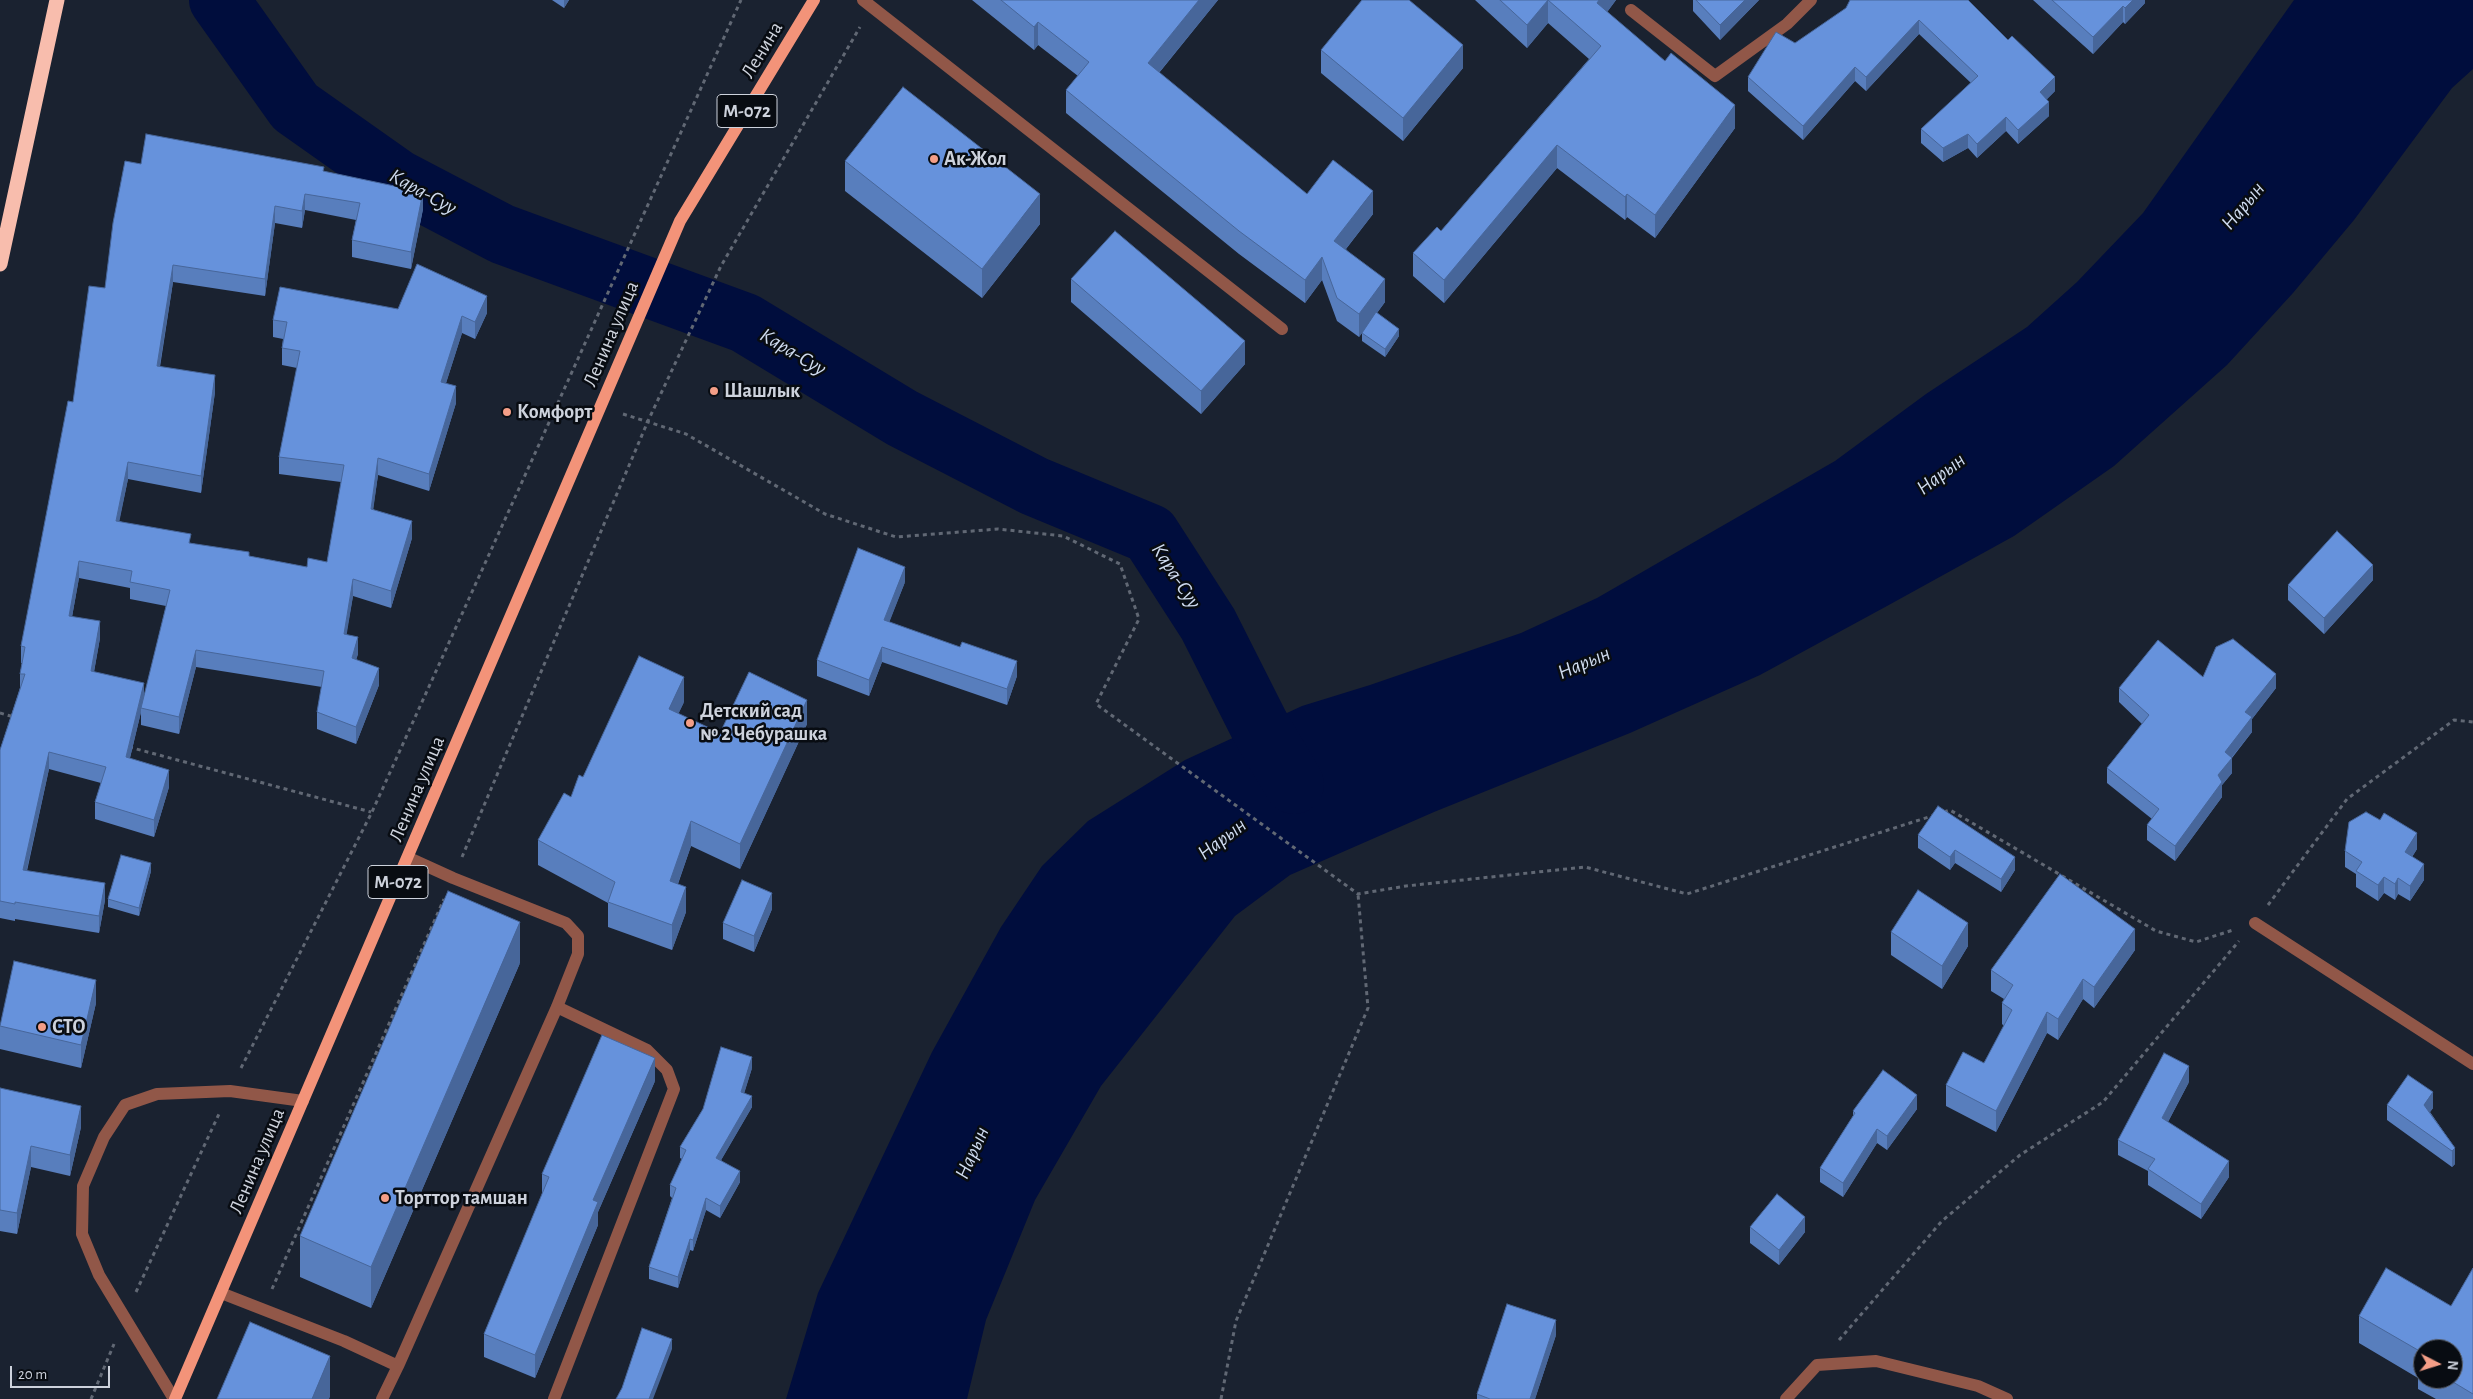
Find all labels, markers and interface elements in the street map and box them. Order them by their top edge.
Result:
street label: Ленина [736,17,788,83]
road number: М-072 [717,94,777,128]
place label: Ак-Жол [944,147,1007,171]
marker: Ак-Жол [928,153,940,165]
water label: Кара-Суу [385,163,461,221]
water label: Нарын [2216,177,2270,235]
street label: Ленина улица [578,278,644,390]
water label: Кара-Суу [755,322,831,382]
place label: Шашлык [724,379,800,403]
marker: Шашлык [708,385,720,397]
place label: Комфорт [517,400,592,424]
marker: Комфорт [501,406,513,418]
water label: Нарын [1912,447,1970,501]
water label: Кара-Суу [1146,539,1206,613]
water label: Нарын [1554,641,1614,685]
place label: Детский сад № 2 Чебурашка [700,699,827,746]
marker: Детский сад № 2 Чебурашка [684,717,696,729]
street label: Ленина улица [384,733,450,845]
water label: Нарын [1193,812,1251,866]
road number: М-072 [368,866,428,899]
place label: СТО [52,1015,86,1039]
marker: СТО [36,1021,48,1033]
street label: Ленина улица [224,1105,290,1217]
water label: Нарын [949,1123,995,1183]
place label: Торттор тамшан [395,1186,528,1210]
marker: Торттор тамшан [379,1192,391,1204]
north arrow [2413,1339,2463,1389]
scale bar [12,1356,112,1388]
text: N [2445,1360,2459,1371]
text: 20 m [18,1367,47,1382]

